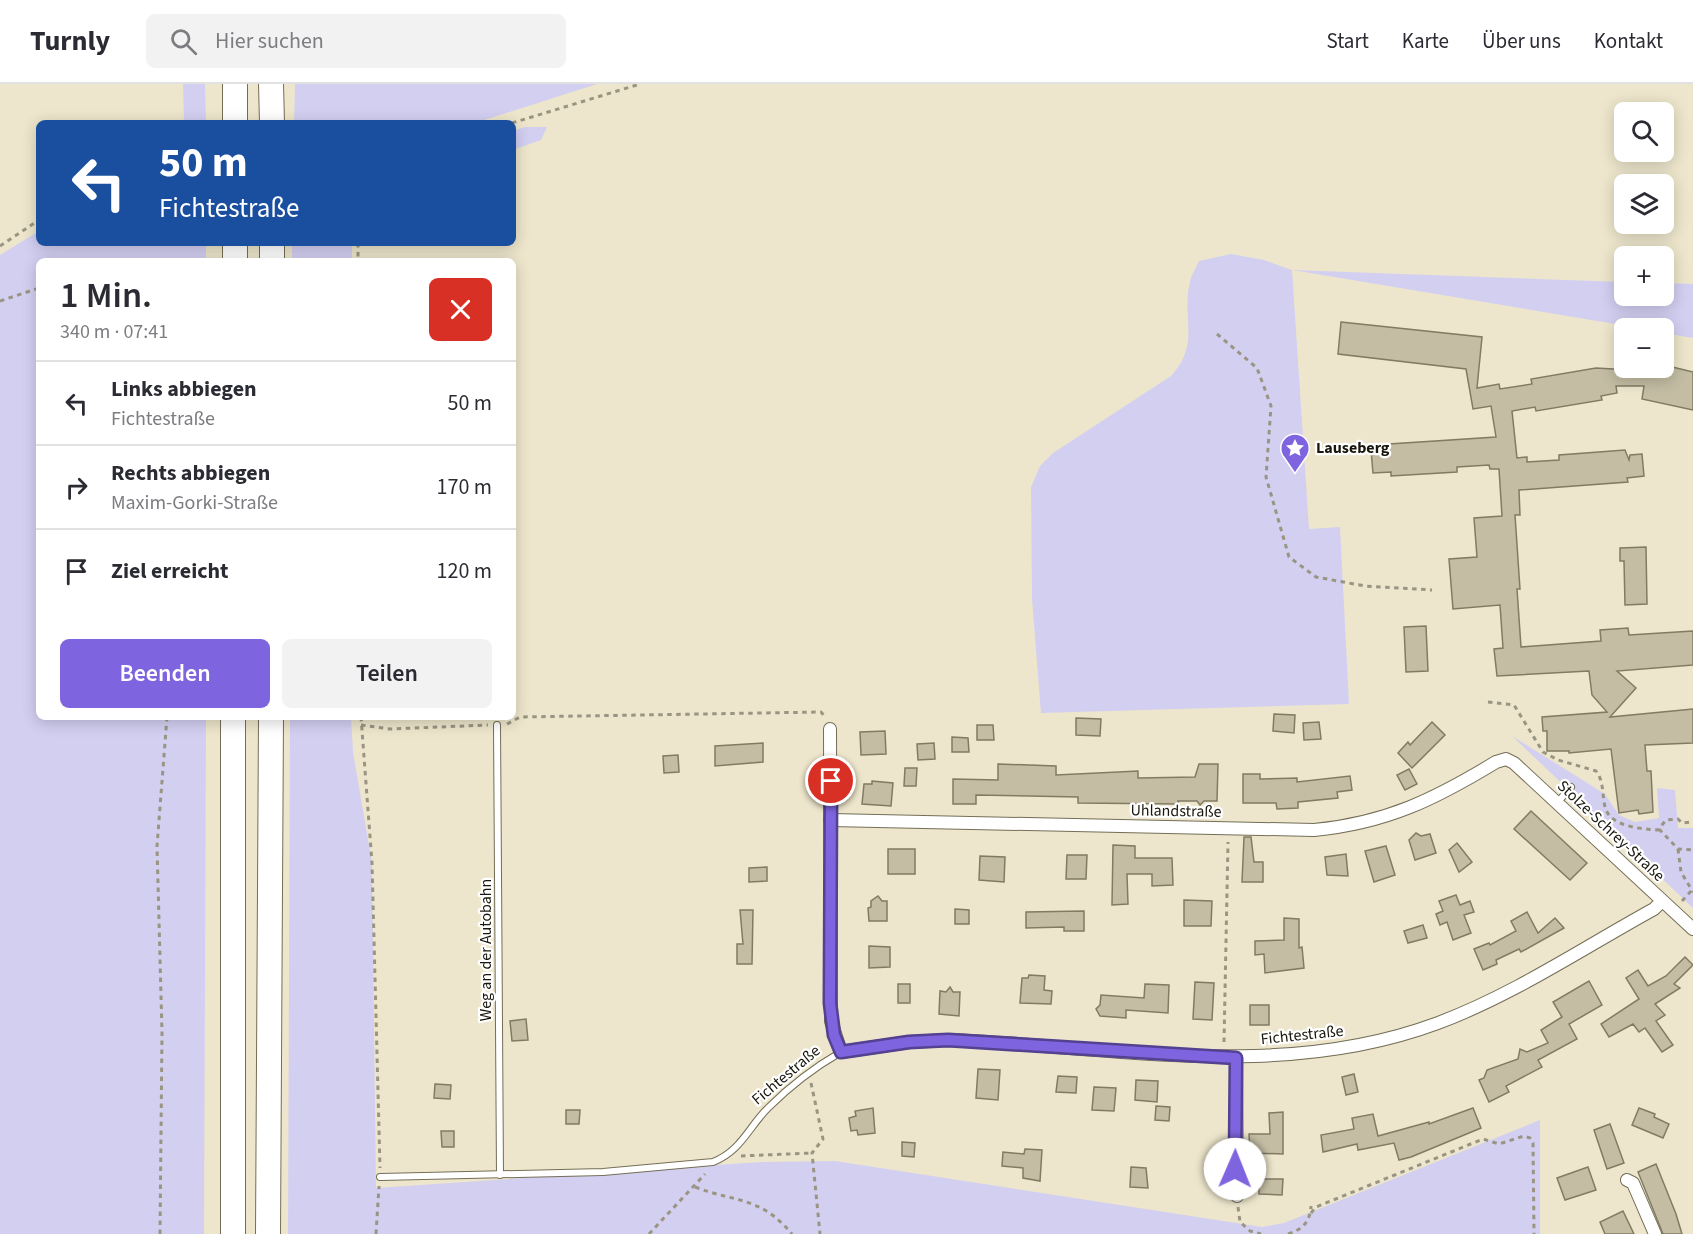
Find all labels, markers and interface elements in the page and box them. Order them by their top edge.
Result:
search box [146,14,566,68]
text: Turnly [30,21,110,61]
icon: search [167,25,200,58]
text: Hier suchen [215,25,324,57]
text: Start [1326,26,1369,56]
text: Karte [1402,26,1449,56]
text: Über uns [1482,26,1561,56]
text: Kontakt [1594,26,1663,56]
map controls [1614,102,1674,378]
button: search [1614,102,1674,162]
text: 50 m [159,133,248,193]
icon: left [60,144,138,222]
button: layers [1614,174,1674,234]
text: Fichtestraße [159,189,299,228]
button: + [1614,246,1674,306]
text: 1 Min. [60,270,152,321]
button: close [429,278,492,341]
text: 340 m · 07:41 [60,318,168,346]
button: − [1614,318,1674,378]
text: Links abbiegen [111,373,257,405]
icon: left [60,387,93,420]
text: 50 m [447,387,492,419]
text: Fichtestraße [111,405,215,433]
place icon: Lauseberg [1279,432,1311,474]
place label: Lauseberg [1316,437,1390,459]
text: Rechts abbiegen [111,457,270,489]
icon: right [60,471,93,504]
text: 170 m [437,471,492,503]
text: Maxim-Gorki-Straße [111,489,278,517]
icon: arrive [60,555,93,588]
text: Ziel erreicht [111,555,229,587]
text: 120 m [437,555,492,587]
button: Beenden [60,639,270,708]
button: Teilen [282,639,492,708]
pin [805,755,856,806]
icon: arrive [814,764,847,797]
street label: Stolze-Schrey-Straße [1552,775,1670,887]
street label: Uhlandstraße [1130,799,1222,823]
street label: Weg an der Autobahn [475,879,497,1021]
street label: Fichtestraße [1259,1020,1345,1050]
street label: Fichtestraße [747,1040,825,1110]
position arrow [1203,1137,1267,1201]

